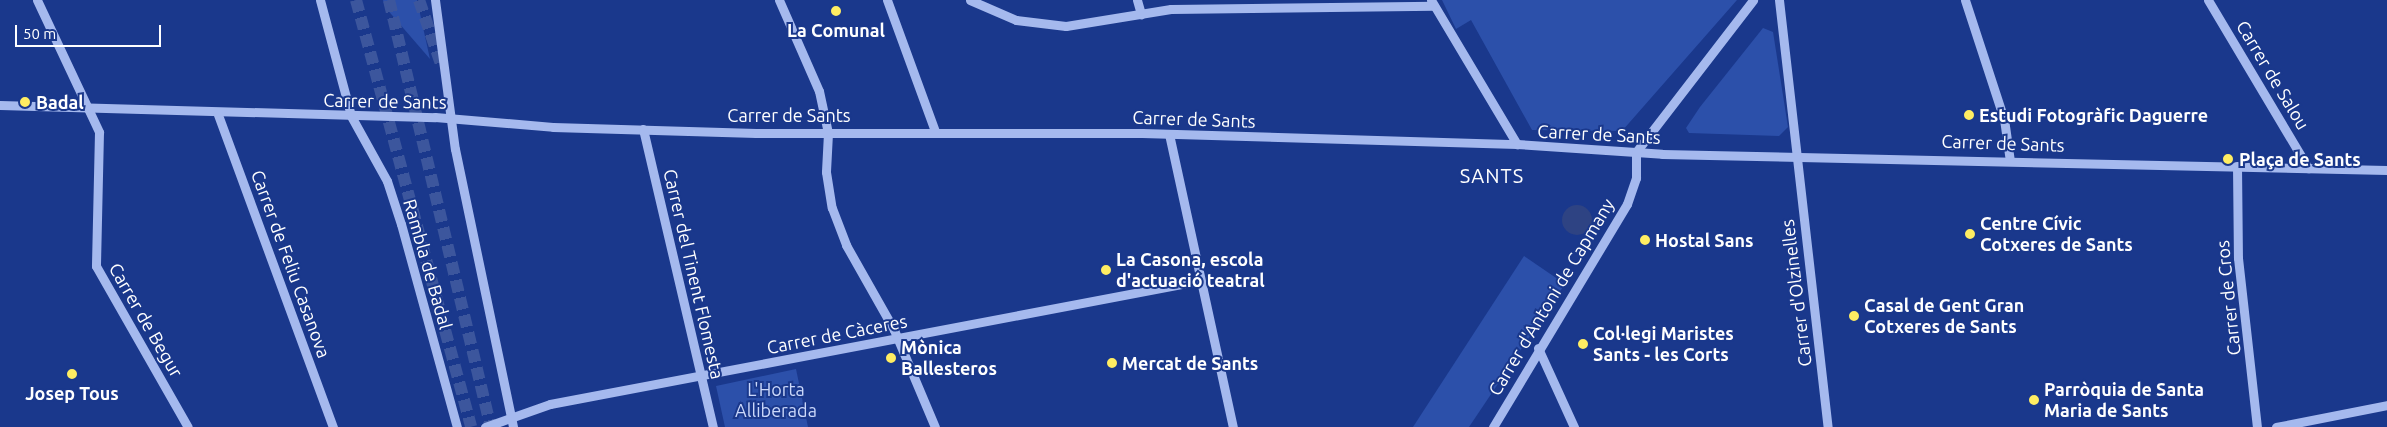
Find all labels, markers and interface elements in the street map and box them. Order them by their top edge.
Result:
marker: La Comunal [830,5,842,17]
scale bar [18,15,164,47]
street label: Carrer de Salou [2232,16,2314,134]
place label: La Comunal [787,19,885,41]
text: 50 m [23,25,56,42]
street label: Carrer de Sants [323,89,447,113]
place label: Badal [36,91,84,113]
marker: Badal [18,95,32,109]
street label: Carrer de Sants [727,104,851,126]
place label: Estudi Fotogràfic Daguerre [1979,104,2208,126]
street label: Carrer de Sants [1132,106,1256,132]
marker: Estudi Fotogràfic Daguerre [1963,109,1975,121]
street label: Carrer de Sants [1537,120,1661,148]
street label: Carrer de Sants [1941,130,2065,156]
place label: Plaça de Sants [2239,148,2361,170]
marker: Plaça de Sants [2221,152,2235,166]
district label: SANTS [1459,163,1525,187]
street label: Carrer de Feliu Casanova [247,167,335,361]
street label: Carrer del Tinent Flomesta [659,167,729,381]
street label: Carrer d'Antoni de Capmany [1484,195,1618,399]
street label: Rambla de Badal [399,196,457,332]
place label: Centre Cívic Cotxeres de Sants [1980,213,2133,255]
street label: Carrer d'Olzinelles [1776,218,1816,368]
marker: Centre Cívic Cotxeres de Sants [1964,228,1976,240]
place label: Hostal Sans [1655,229,1754,251]
marker: Hostal Sans [1639,234,1651,246]
street label: Carrer de Cros [2211,239,2245,357]
place label: La Casona, escola d'actuació teatral [1116,249,1265,292]
street label: Carrer de Begur [105,259,187,381]
marker: La Casona, escola d'actuació teatral [1100,264,1112,276]
place label: Casal de Gent Gran Cotxeres de Sants [1864,295,2024,338]
street label: Carrer de Càceres [765,310,909,358]
marker: Casal de Gent Gran Cotxeres de Sants [1848,310,1860,322]
place label: Col·legi Maristes Sants - les Corts [1593,323,1734,366]
place label: Mònica Ballesteros [901,337,997,379]
marker: Col·legi Maristes Sants - les Corts [1577,338,1589,350]
marker: Mònica Ballesteros [885,352,897,364]
place label: Mercat de Sants [1122,352,1258,374]
marker: Mercat de Sants [1106,357,1118,369]
marker: Josep Tous [66,368,78,380]
park label: L'Horta Alliberada [735,379,817,422]
place label: Parròquia de Santa Maria de Sants [2044,379,2204,422]
place label: Josep Tous [25,382,119,404]
marker: Parròquia de Santa Maria de Sants [2028,394,2040,406]

